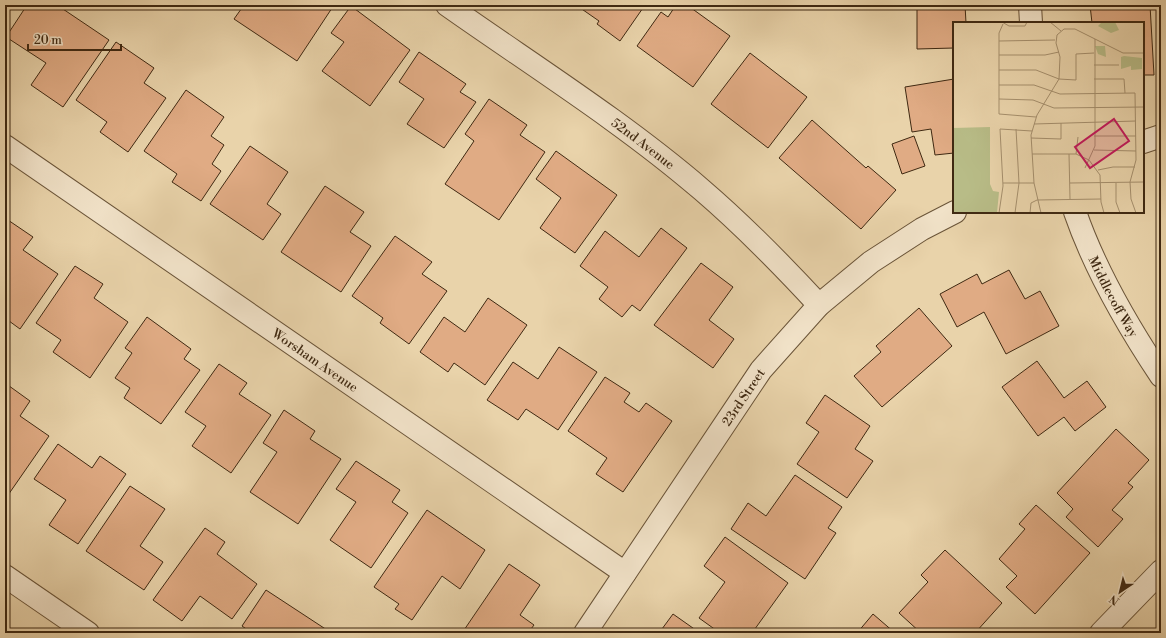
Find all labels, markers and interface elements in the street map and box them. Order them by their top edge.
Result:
inset map [953,22,1144,213]
scale bar [28,26,121,52]
text: 20 m [34,33,62,48]
street label: 52nd Avenue [608,115,678,173]
street label: Middlecoff Way [1085,254,1142,341]
street label: Worsham Avenue [268,325,361,396]
street label: 23rd Street [719,366,769,429]
north arrow [1100,572,1140,612]
text: N [1107,591,1122,608]

